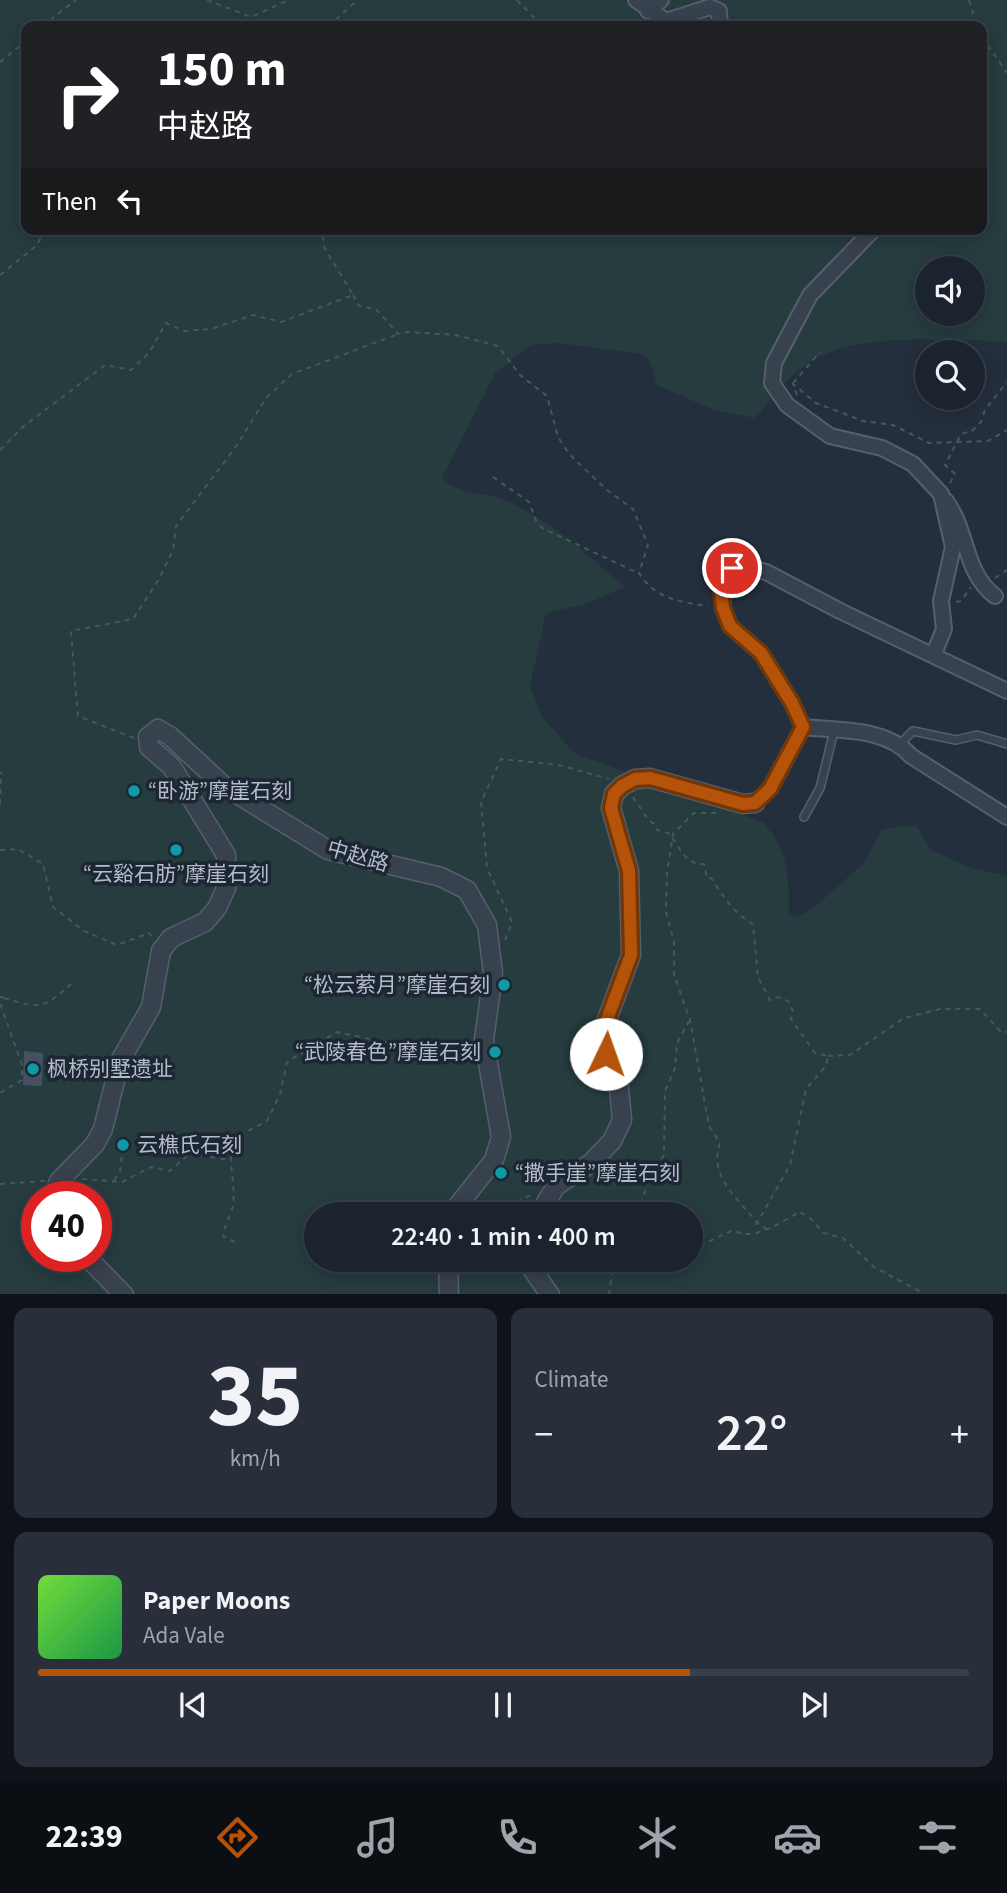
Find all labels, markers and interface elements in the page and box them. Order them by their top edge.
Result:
text: 150 m [157,35,286,105]
icon: right [42,49,133,140]
text: 中赵路 [157,104,253,150]
icon: left [111,182,149,220]
text: Then [42,183,97,220]
map controls [915,256,985,410]
button: sound [915,256,985,326]
button: search [915,340,985,410]
pin [702,538,762,598]
icon: arrive [713,549,751,587]
place label: “卧游”摩崖石刻 [148,776,292,806]
marker: “卧游”摩崖石刻 [126,783,142,799]
street label: 中赵路 [324,833,392,879]
marker: “云谿石肪”摩崖石刻 [168,842,184,858]
place label: “云谿石肪”摩崖石刻 [83,859,269,889]
place label: “松云萦月”摩崖石刻 [304,970,490,1000]
marker: “松云萦月”摩崖石刻 [496,977,512,993]
position arrow [569,1017,643,1091]
place label: “武陵春色”摩崖石刻 [295,1037,481,1067]
marker: “武陵春色”摩崖石刻 [487,1044,503,1060]
place label: 枫桥别墅遗址 [47,1054,173,1084]
marker: 枫桥别墅遗址 [25,1061,41,1077]
place label: 云樵氏石刻 [137,1130,242,1160]
marker: 云樵氏石刻 [115,1137,131,1153]
place label: “撒手崖”摩崖石刻 [515,1158,680,1188]
marker: “撒手崖”摩崖石刻 [493,1165,509,1181]
speed limit sign: 40 [21,1181,112,1272]
text: 22:40 · 1 min · 400 m [391,1218,616,1255]
text: 35 [207,1332,303,1461]
text: Climate [535,1363,608,1396]
text: 22° [716,1397,787,1471]
text: − [535,1408,553,1462]
text: + [950,1408,969,1462]
text: km/h [230,1442,281,1475]
text: Paper Moons [143,1582,290,1619]
text: Ada Vale [143,1619,225,1652]
icon: previous [174,1686,212,1724]
icon: pause [484,1686,522,1724]
icon: next [795,1686,833,1724]
icon: directions [213,1813,262,1862]
icon: music [353,1813,402,1862]
icon: phone [493,1813,542,1862]
icon: climate [633,1813,682,1862]
icon: car [773,1813,822,1862]
icon: filters [913,1813,962,1862]
text: 22:39 [45,1814,123,1860]

